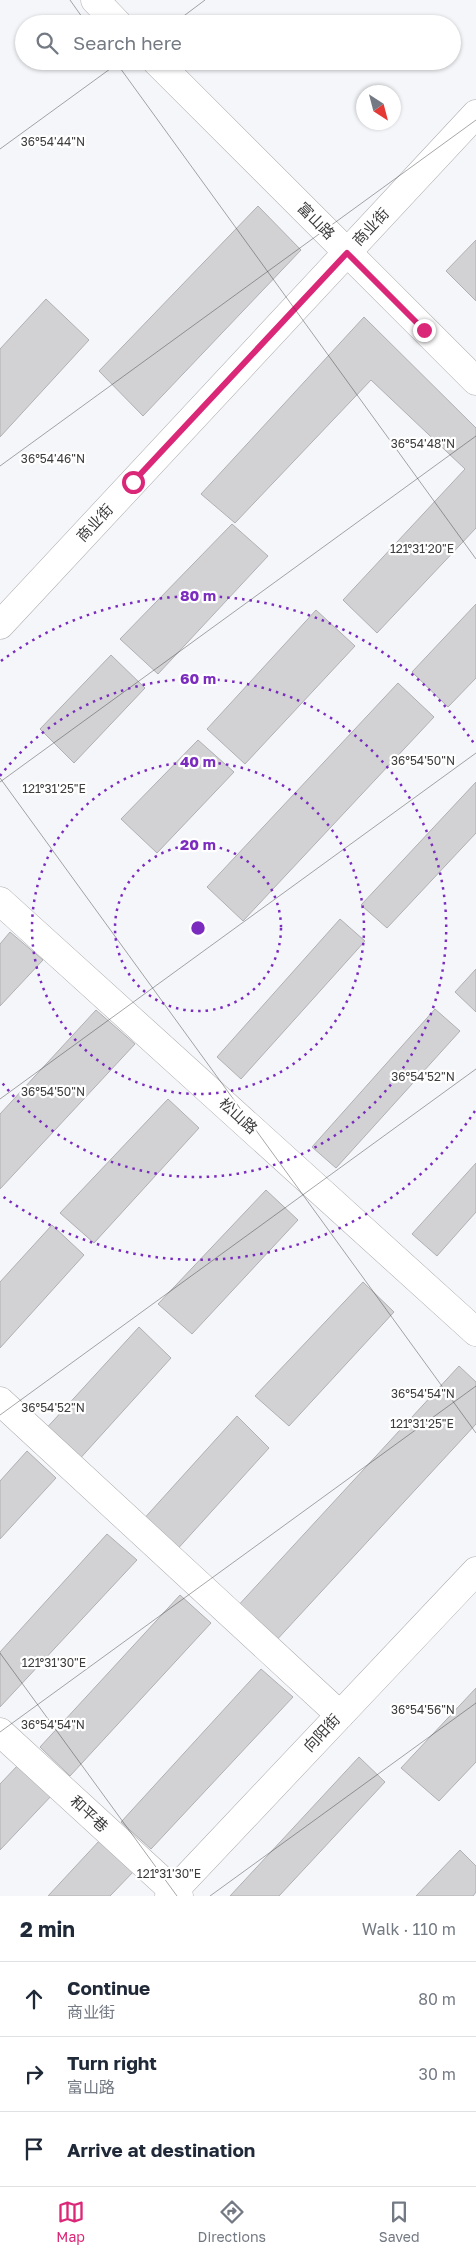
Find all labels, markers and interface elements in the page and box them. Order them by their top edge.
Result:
search box [15,15,461,70]
icon: search [33,29,61,57]
text: Search here [73,31,182,54]
north arrow [356,85,401,130]
text: 36°54'44"N [21,134,85,149]
street label: 富山路 [294,198,339,243]
street label: 商业街 [348,204,392,249]
route end [413,319,436,342]
text: 36°54'48"N [391,436,455,451]
text: 36°54'46"N [21,451,85,466]
route start [122,471,145,494]
street label: 商业街 [72,500,116,545]
text: 121°31'20"E [390,541,454,556]
text: 80 m [180,586,216,604]
text: 60 m [180,669,216,687]
text: 40 m [180,752,216,770]
text: 36°54'50"N [391,753,455,768]
text: 121°31'25"E [22,781,86,796]
text: 20 m [180,835,216,853]
centre of rings [189,919,207,937]
text: 36°54'52"N [391,1069,455,1084]
text: 36°54'50"N [21,1084,85,1099]
street label: 松山路 [216,1094,261,1137]
text: 36°54'54"N [391,1386,455,1401]
text: 36°54'52"N [21,1400,85,1415]
text: 121°31'25"E [390,1416,454,1431]
text: 121°31'30"E [22,1655,86,1670]
text: 36°54'56"N [391,1702,455,1717]
street label: 向阳街 [299,1710,343,1755]
text: 36°54'54"N [21,1717,85,1732]
street label: 和平巷 [67,1791,112,1835]
text: 121°31'30"E [137,1866,201,1881]
text: 2 min [20,1916,75,1942]
text: Walk · 110 m [362,1919,456,1939]
text: Continue [67,1976,150,1999]
icon: ahead [20,1985,48,2013]
text: 80 m [418,1989,456,2009]
text: 商业街 [67,2002,115,2022]
text: Turn right [67,2051,157,2074]
icon: right [20,2060,48,2088]
text: 30 m [419,2064,456,2084]
text: 富山路 [67,2077,115,2097]
icon: arrive [20,2135,48,2163]
text: Arrive at destination [67,2138,255,2161]
tab: Map [56,2198,85,2245]
tab: Directions [198,2198,266,2245]
tab: Saved [379,2198,420,2245]

